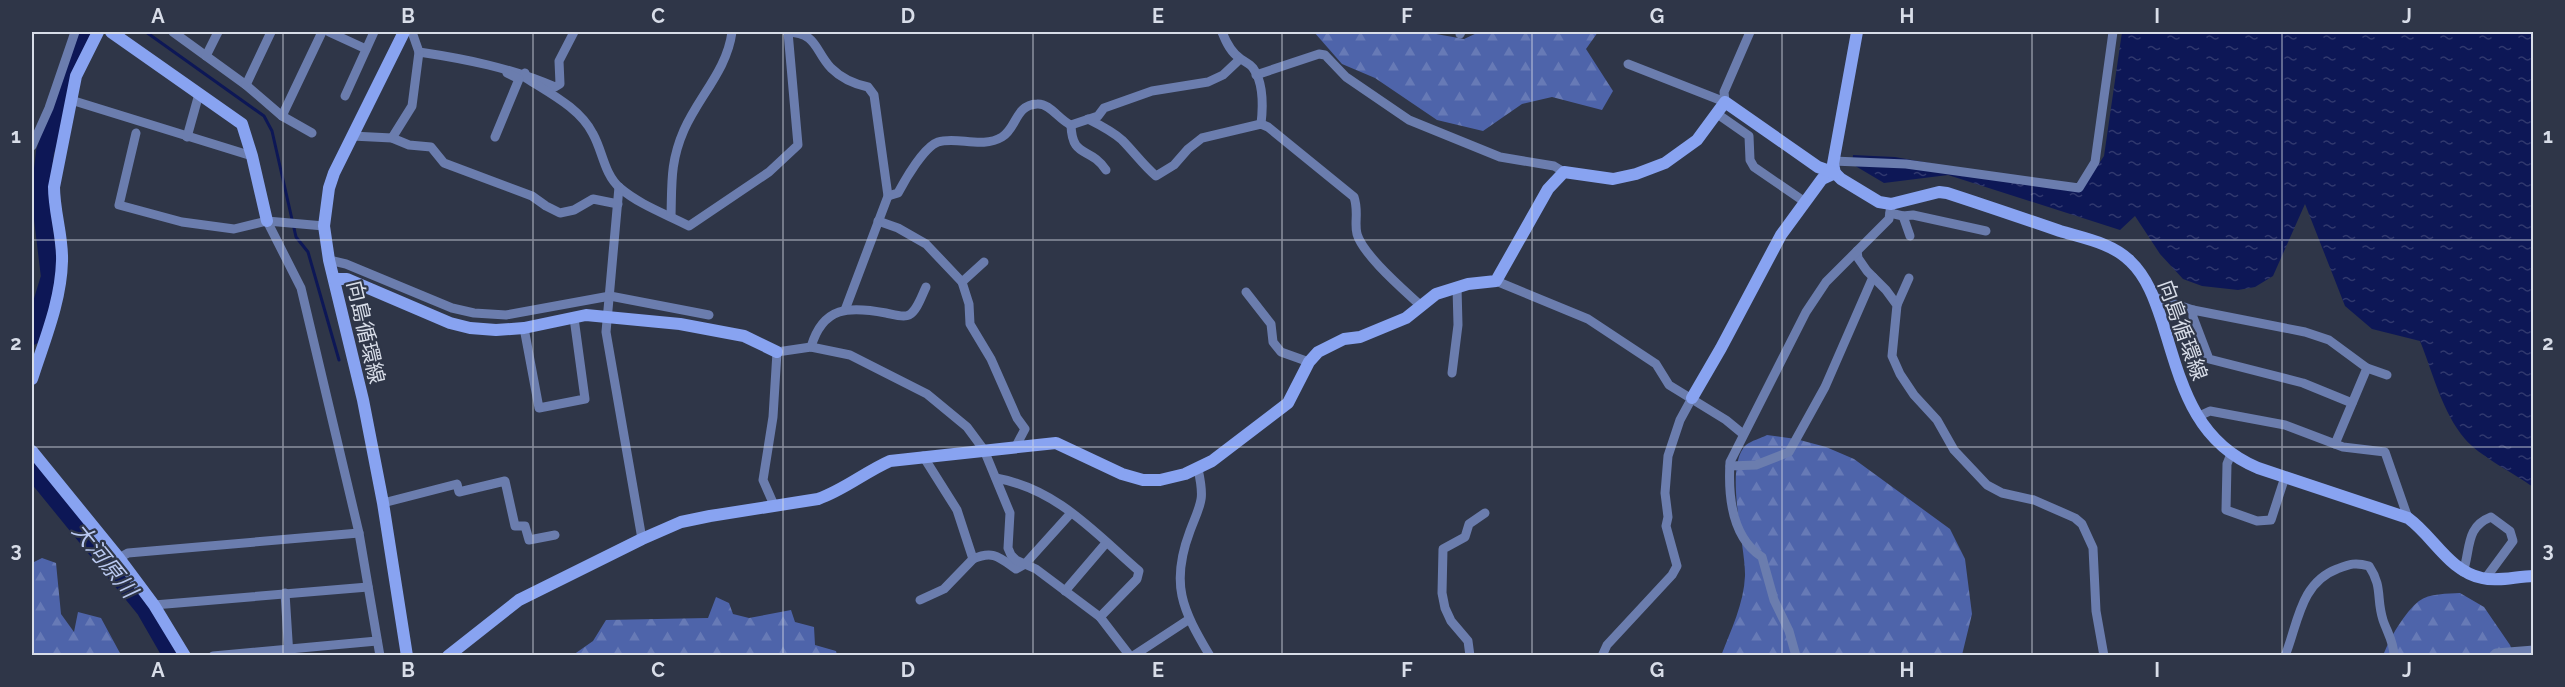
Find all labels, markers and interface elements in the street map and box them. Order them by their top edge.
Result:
text: A [151,4,165,28]
text: B [401,4,415,28]
text: C [651,4,665,28]
text: D [901,4,915,28]
text: E [1152,4,1164,28]
text: F [1401,4,1413,28]
text: G [1650,4,1664,28]
text: H [1900,4,1914,28]
text: I [2154,4,2160,28]
text: J [2402,4,2412,28]
text: 1 [11,124,21,148]
text: 1 [2543,124,2553,148]
street label: 向島循環線 [2153,276,2213,384]
street label: 向島循環線 [342,278,390,386]
text: 2 [10,331,22,355]
text: 2 [2542,331,2554,355]
water label: 大河原川 [67,518,144,604]
text: 3 [10,538,22,562]
text: 3 [2542,538,2554,562]
text: A [151,658,165,682]
text: B [401,658,415,682]
text: C [651,658,665,682]
text: D [901,658,915,682]
text: E [1152,658,1164,682]
text: F [1401,658,1413,682]
text: G [1650,658,1664,682]
text: H [1900,658,1914,682]
text: I [2154,658,2160,682]
text: J [2402,658,2412,682]

